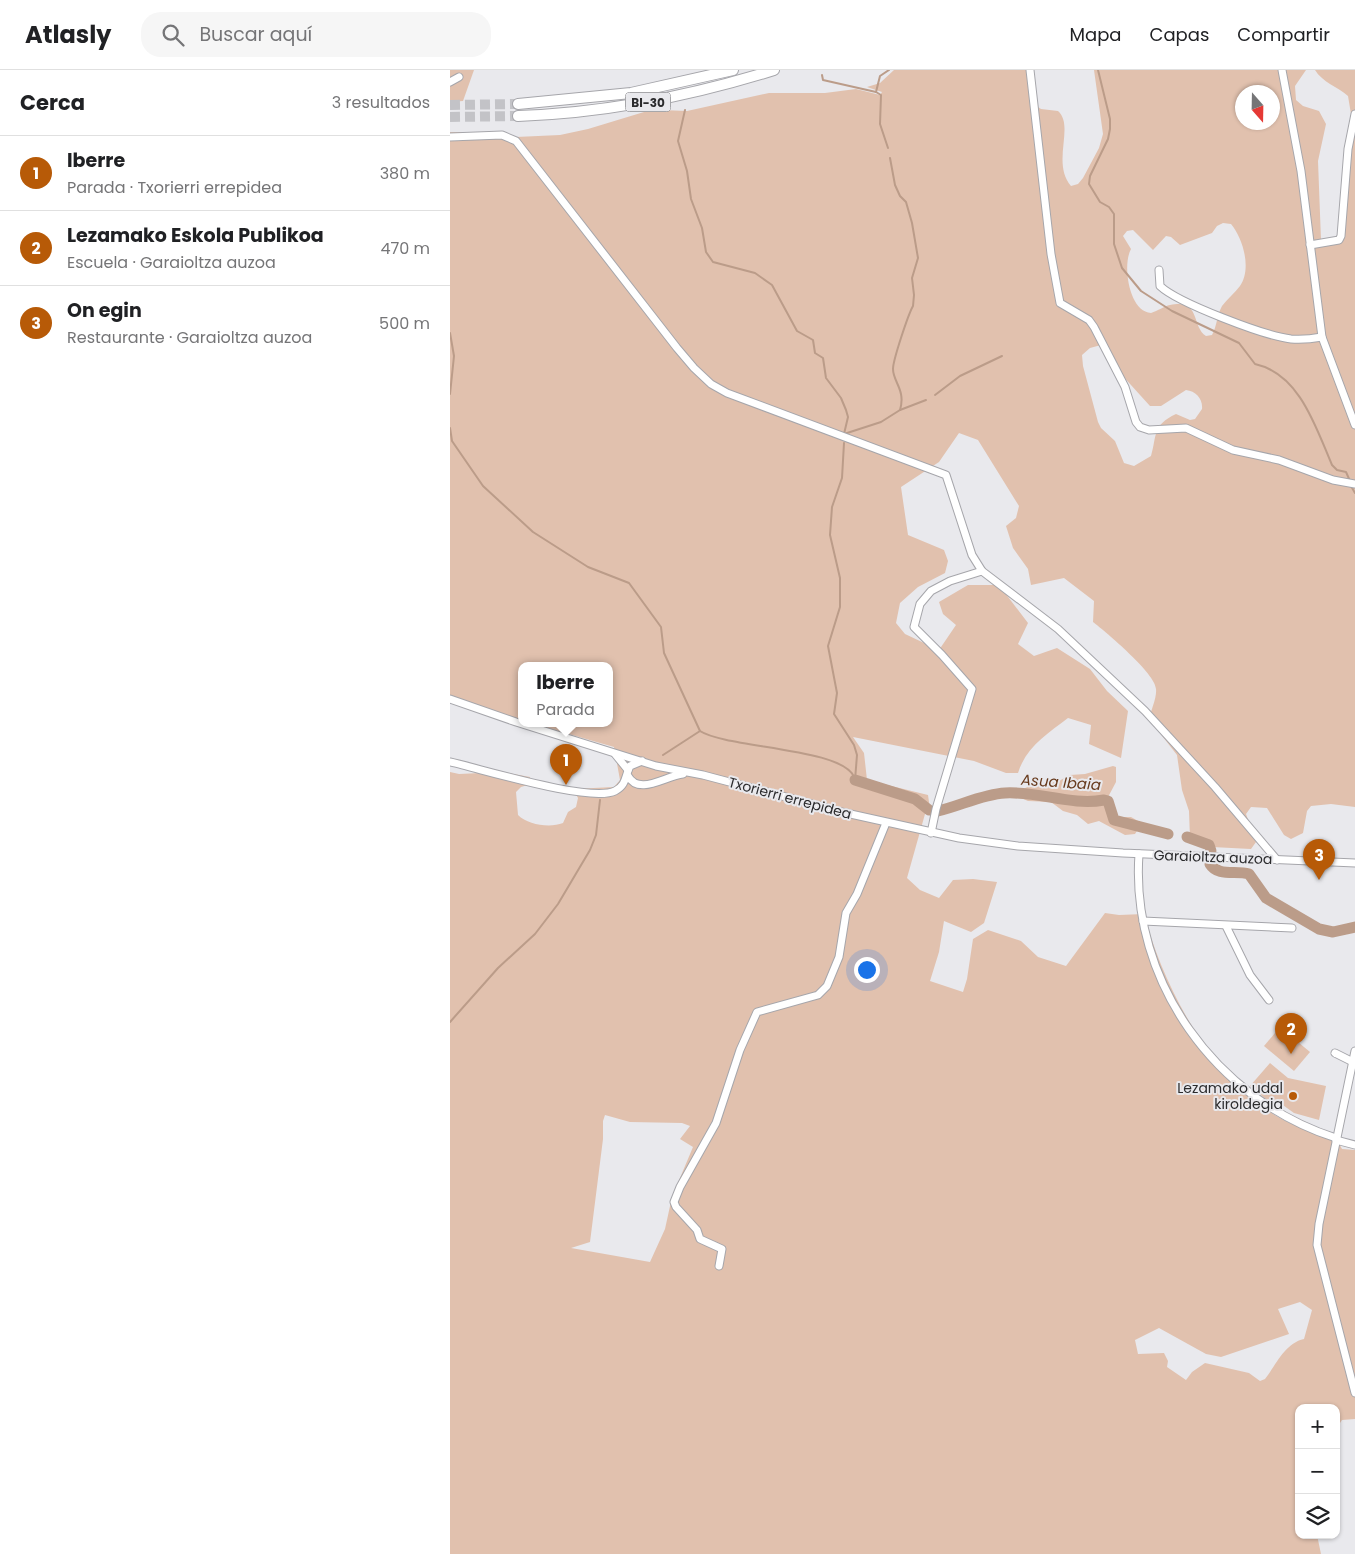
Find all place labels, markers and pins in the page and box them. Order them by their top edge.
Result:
pin: 1 [550,744,582,785]
pin: 3 [1303,839,1335,880]
pin: 2 [1275,1013,1307,1054]
place label: Lezamako udal kiroldegia [1177,1078,1283,1114]
marker: Lezamako udal kiroldegia [1287,1090,1299,1102]

